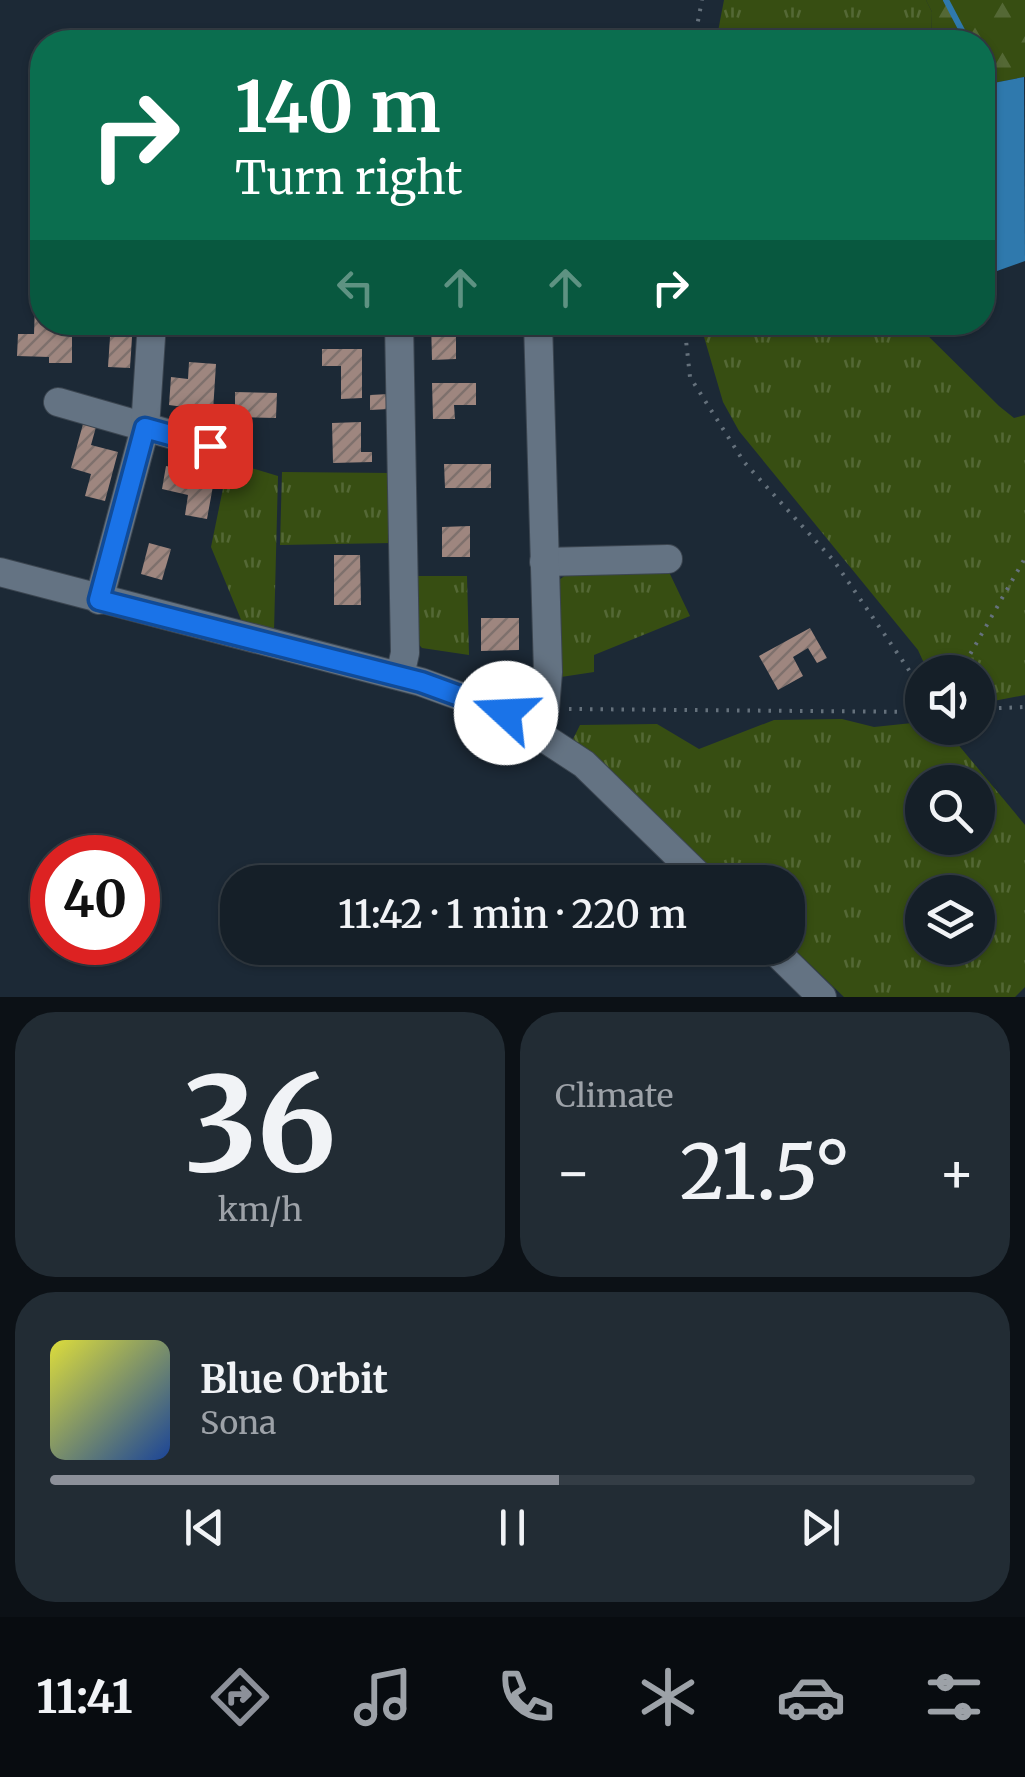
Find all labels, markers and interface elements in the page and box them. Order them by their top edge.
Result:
text: 140 m [235,63,441,151]
icon: right [70,70,200,200]
text: Turn right [235,150,463,206]
icon: left [328,260,383,315]
icon: ahead [433,260,488,315]
icon: ahead [538,260,593,315]
icon: right [643,260,698,315]
pin [168,404,253,489]
icon: arrive [183,419,238,474]
map controls [905,655,995,965]
button: sound [905,655,995,745]
position arrow [454,661,558,765]
button: search [905,765,995,855]
speed limit sign: 40 [30,835,160,965]
button: layers [905,875,995,965]
text: 11:42 · 1 min · 220 m [338,891,687,938]
text: 36 [184,1043,336,1206]
text: Climate [555,1076,673,1116]
text: 21.5° [680,1125,850,1219]
text: − [555,1138,592,1207]
text: + [938,1138,975,1207]
text: km/h [218,1190,302,1230]
text: Blue Orbit [200,1356,388,1403]
text: Sona [200,1403,276,1443]
icon: previous [177,1500,232,1555]
icon: pause [485,1500,540,1555]
icon: next [793,1500,848,1555]
icon: directions [205,1662,275,1732]
icon: music [348,1662,418,1732]
icon: phone [491,1662,561,1732]
icon: climate [633,1662,703,1732]
icon: car [776,1662,846,1732]
icon: filters [919,1662,989,1732]
text: 11:41 [36,1669,133,1725]

